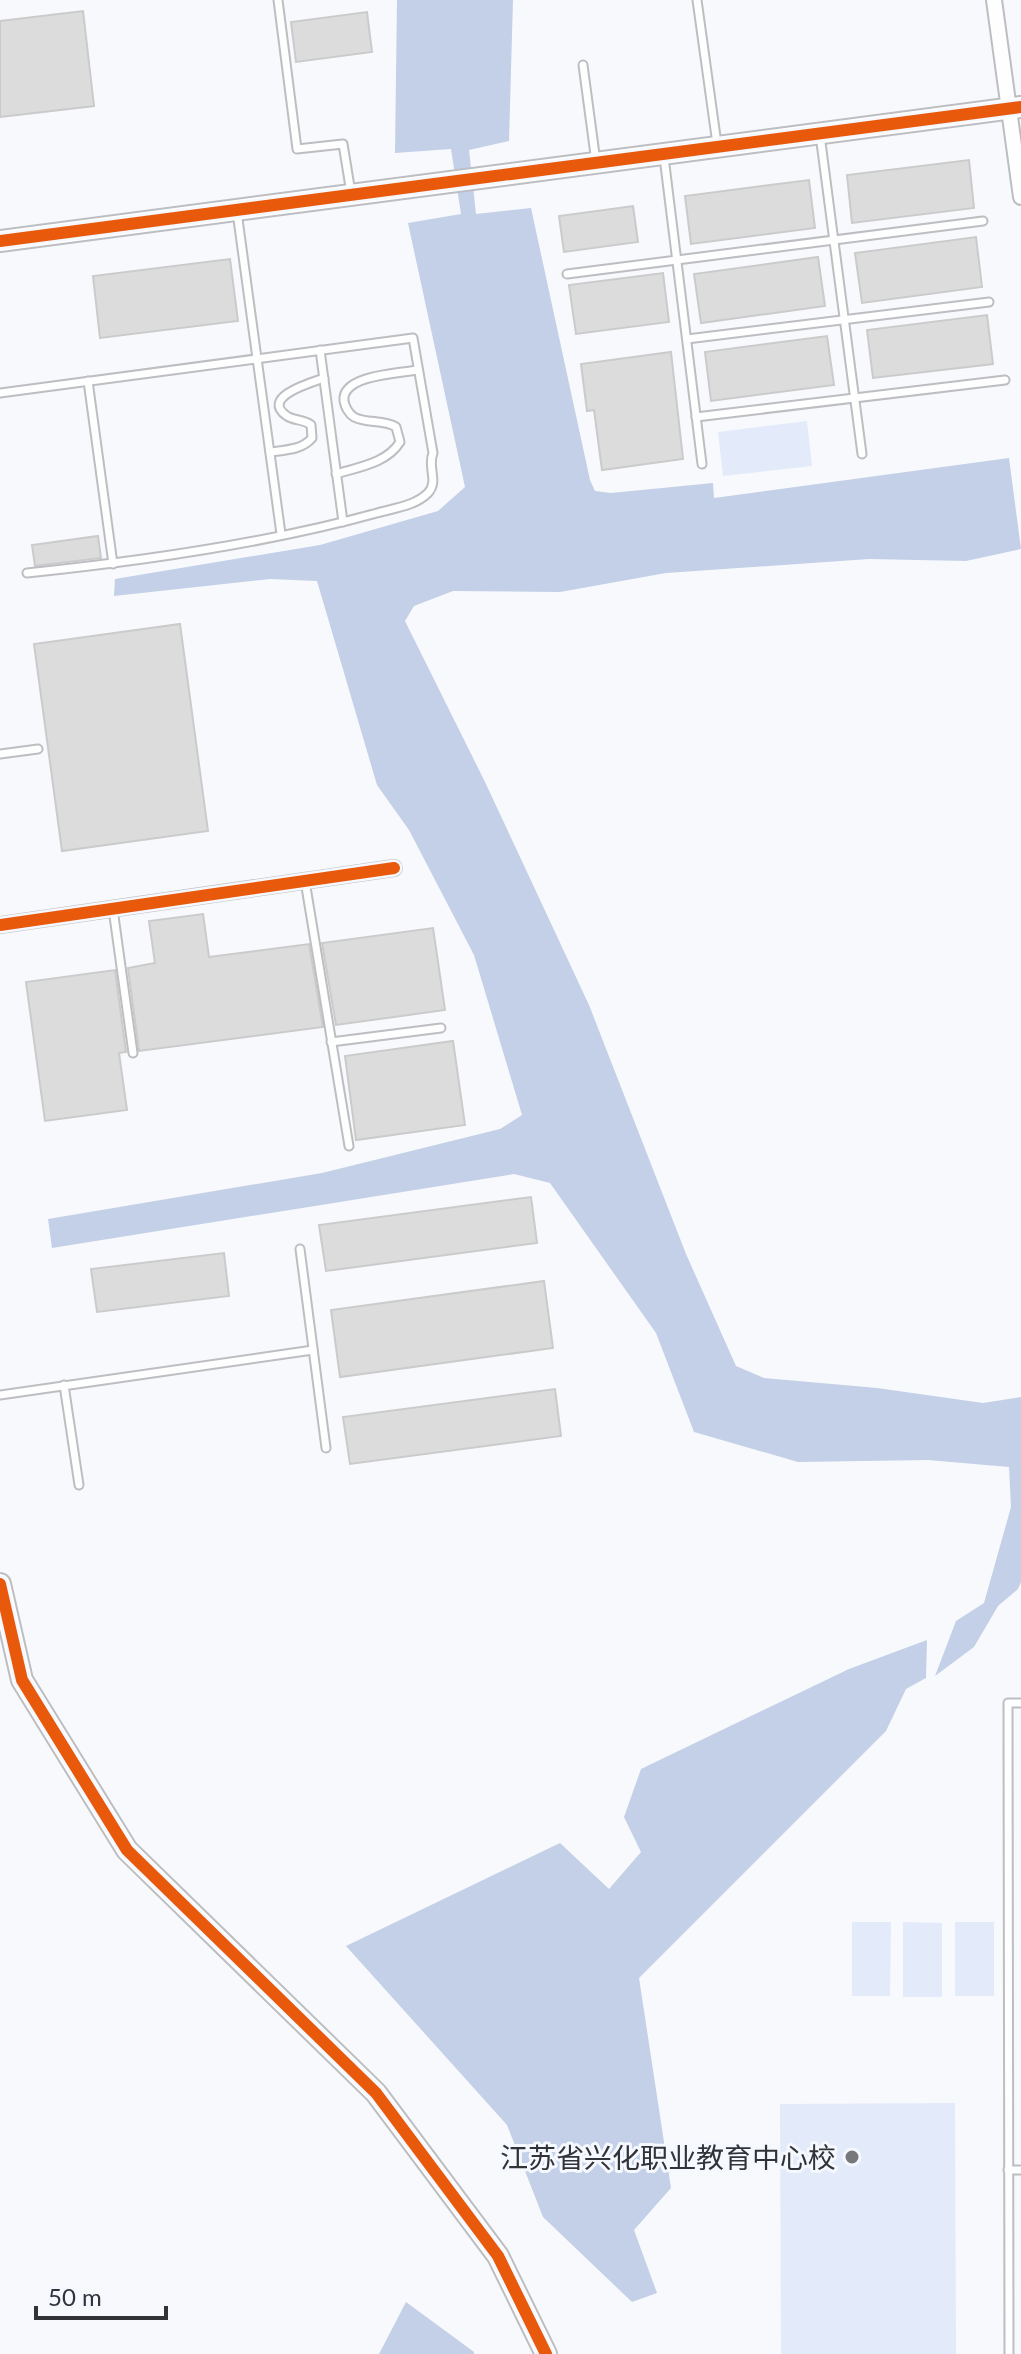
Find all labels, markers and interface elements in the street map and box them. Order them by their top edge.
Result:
place label: 江苏省兴化职业教育中心校 [500,2140,836,2174]
marker: 江苏省兴化职业教育中心校 [843,2148,861,2166]
scale bar [36,2270,166,2320]
text: 50 m [48,2282,102,2311]

